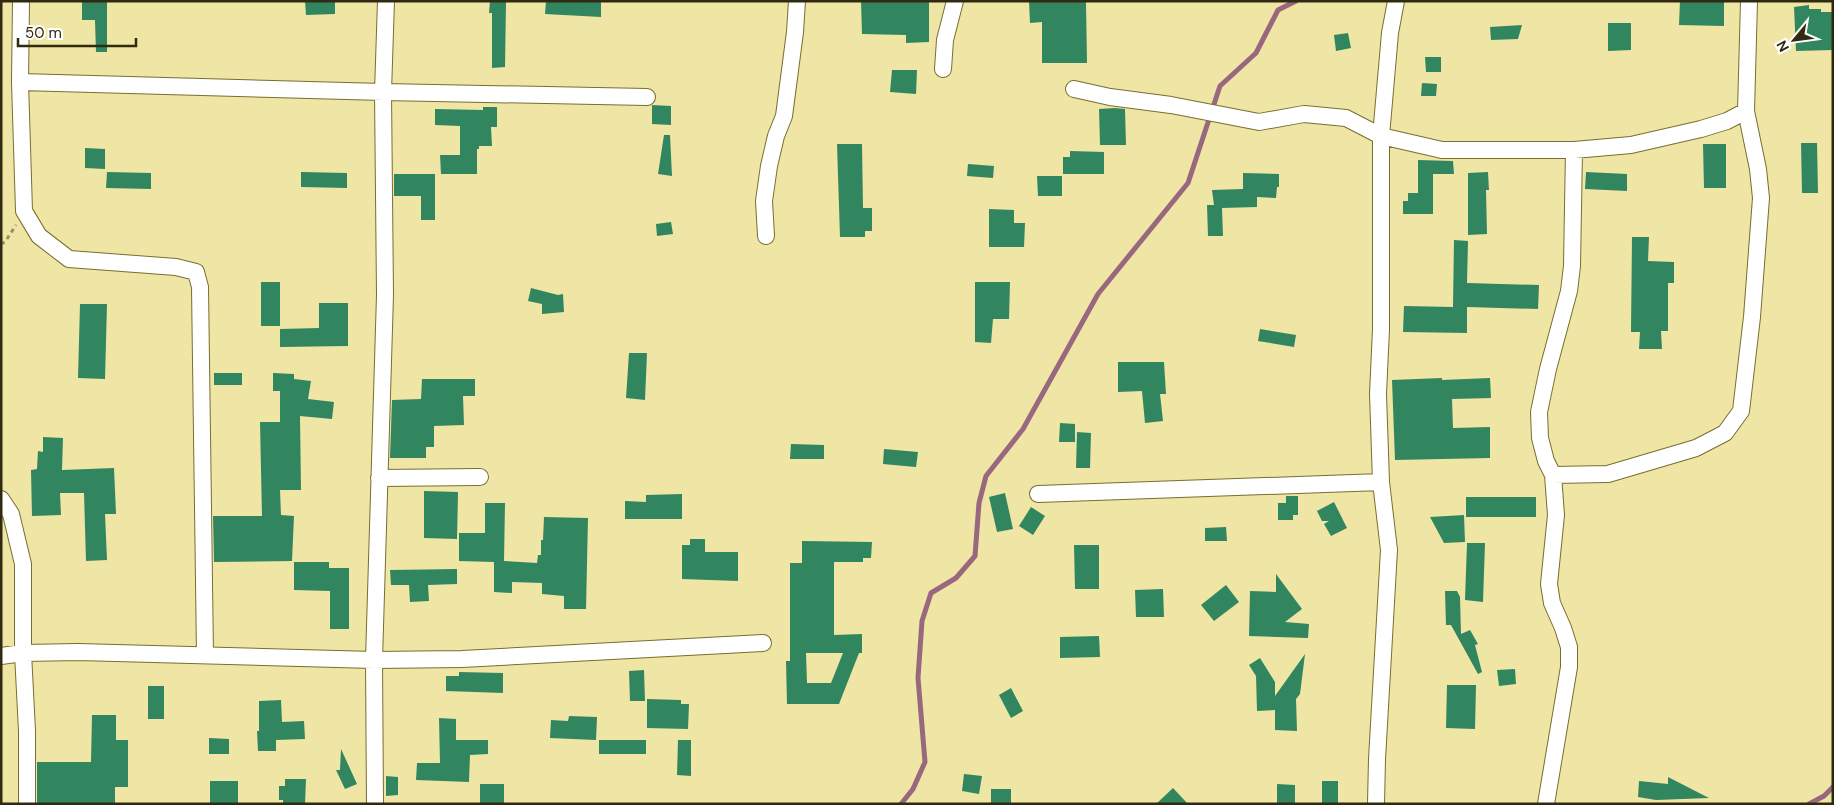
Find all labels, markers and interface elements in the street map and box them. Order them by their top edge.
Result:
scale bar [18,15,135,47]
north arrow [1769,15,1819,65]
text: 50 m [25,23,62,43]
text: N [1772,37,1793,55]

